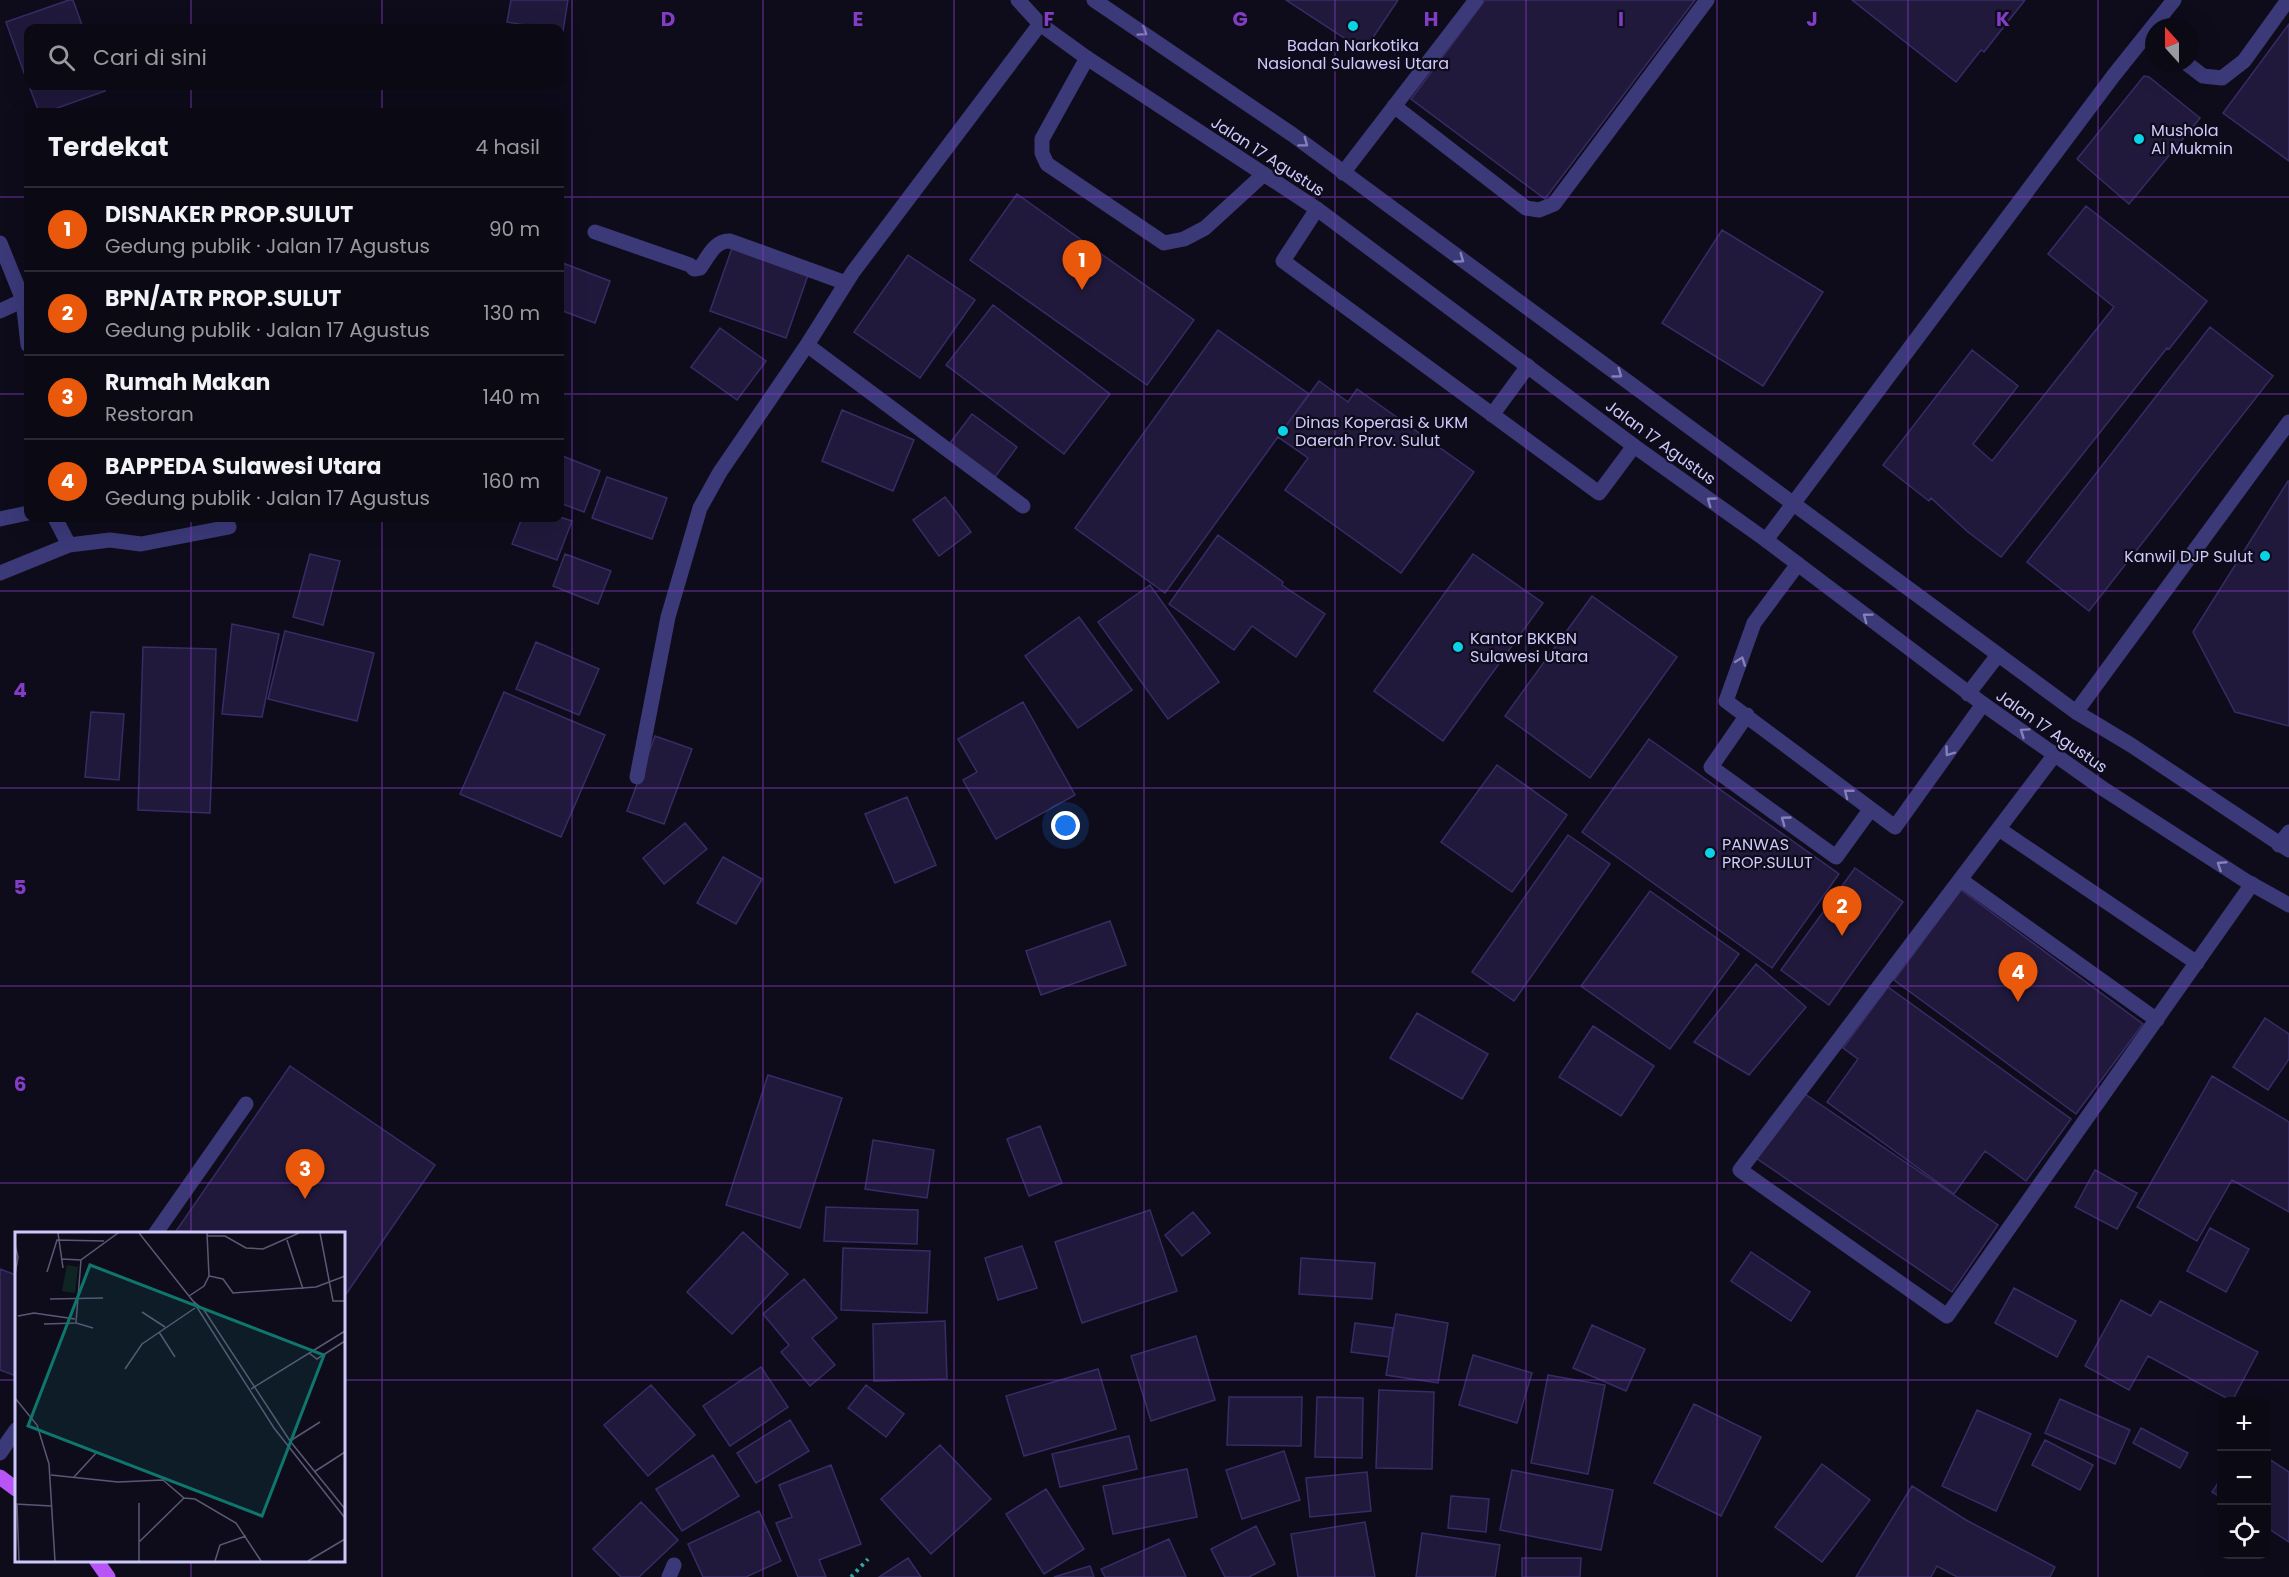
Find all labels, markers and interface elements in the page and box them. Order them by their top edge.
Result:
text: D [661,5,675,33]
text: E [853,5,863,33]
text: F [1044,5,1055,33]
text: G [1232,5,1248,33]
text: H [1424,5,1438,33]
text: I [1618,5,1624,33]
text: J [1806,5,1818,33]
text: K [1996,5,2010,33]
north arrow [2145,18,2199,72]
marker: Badan Narkotika Nasional Sulawesi Utara [1346,19,1360,33]
search box [24,24,564,90]
one-way arrow [1136,25,1147,36]
place label: Badan Narkotika Nasional Sulawesi Utara [1257,34,1449,75]
icon: search [45,41,78,74]
text: Cari di sini [93,42,207,73]
street label: Jalan 17 Agustus [1206,111,1329,202]
place label: Mushola Al Mukmin [2151,119,2233,160]
text: Terdekat [48,129,168,165]
marker: Mushola Al Mukmin [2132,132,2146,146]
text: 4 hasil [475,133,540,161]
one-way arrow [1297,136,1308,147]
text: DISNAKER PROP.SULUT [105,199,353,230]
text: 1 [64,215,71,243]
text: 90 m [489,215,540,243]
text: Gedung publik · Jalan 17 Agustus [105,232,430,260]
pin: 1 [1062,240,1102,290]
one-way arrow [1454,252,1465,263]
text: BPN/ATR PROP.SULUT [105,283,341,314]
text: 2 [62,299,73,327]
text: 130 m [483,299,540,327]
text: Gedung publik · Jalan 17 Agustus [105,316,430,344]
text: Rumah Makan [105,367,270,398]
one-way arrow [1611,367,1622,378]
text: 3 [61,383,74,411]
text: 140 m [483,383,540,411]
street label: Jalan 17 Agustus [1601,395,1721,490]
text: Restoran [105,400,194,428]
place label: Dinas Koperasi & UKM Daerah Prov. Sulut [1295,411,1468,452]
marker: Dinas Koperasi & UKM Daerah Prov. Sulut [1276,424,1290,438]
text: BAPPEDA Sulawesi Utara [105,451,382,482]
text: 4 [61,467,74,495]
text: 160 m [482,467,540,495]
text: Gedung publik · Jalan 17 Agustus [105,484,430,512]
one-way arrow [1706,497,1717,508]
place label: Kanwil DJP Sulut [2124,545,2253,568]
marker: Kanwil DJP Sulut [2258,549,2272,563]
one-way arrow [1863,613,1874,624]
place label: Kantor BKKBN Sulawesi Utara [1470,627,1588,668]
marker: Kantor BKKBN Sulawesi Utara [1451,640,1465,654]
one-way arrow [1733,656,1746,667]
text: 4 [13,676,27,704]
street label: Jalan 17 Agustus [1991,684,2112,778]
one-way arrow [2020,728,2031,739]
one-way arrow [1945,745,1956,756]
one-way arrow [1844,789,1855,800]
your location [1051,811,1080,840]
one-way arrow [1780,816,1791,827]
place label: PANWAS PROP.SULUT [1722,833,1813,874]
marker: PANWAS PROP.SULUT [1703,846,1717,860]
one-way arrow [2216,861,2227,872]
text: 5 [14,873,27,901]
pin: 2 [1822,886,1862,936]
pin: 4 [1998,952,2038,1002]
text: 6 [14,1070,26,1098]
pin: 3 [286,1150,324,1199]
inset map [15,1232,345,1562]
map controls [2217,1397,2271,1559]
button: + [2217,1397,2271,1451]
button: − [2217,1451,2271,1505]
button: locate [2217,1505,2271,1559]

